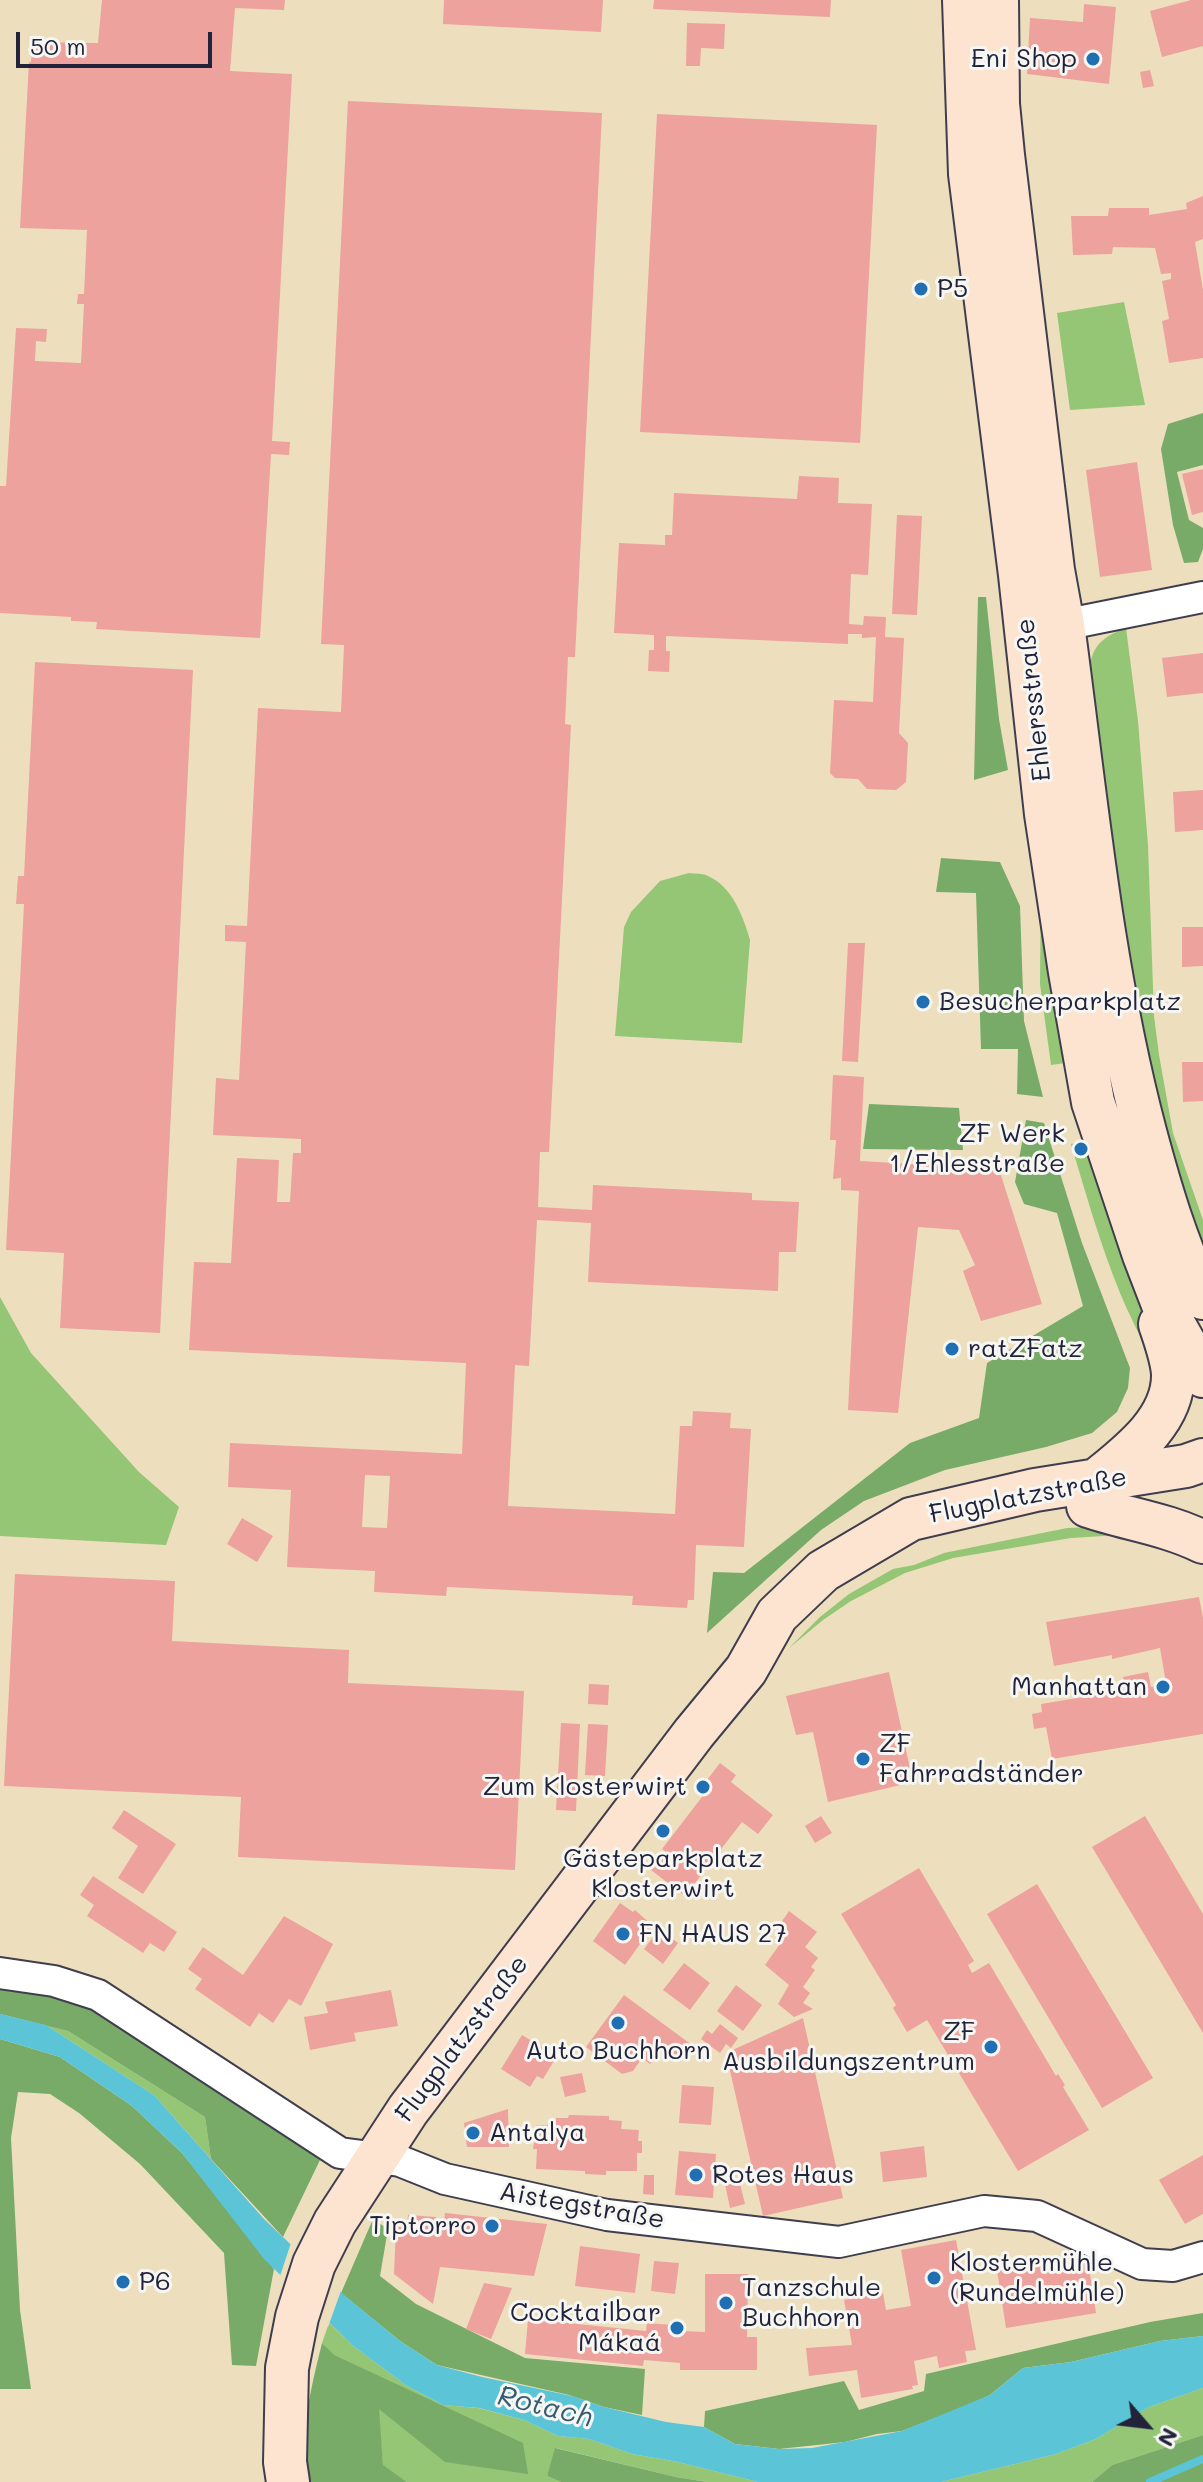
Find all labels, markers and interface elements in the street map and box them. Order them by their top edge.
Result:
scale bar [20,16,216,66]
text: 50 m [30,30,86,61]
place label: Eni Shop [971,43,1077,75]
marker: Eni Shop [1084,50,1102,68]
place label: P5 [937,273,968,305]
marker: P5 [912,280,930,298]
street label: Ehlersstraße [1010,617,1058,783]
place label: Besucherparkplatz [939,986,1181,1018]
marker: Besucherparkplatz [914,993,932,1011]
place label: ZF Werk 1/Ehlesstraße [889,1118,1065,1180]
marker: ZF Werk 1/Ehlesstraße [1072,1140,1090,1158]
place label: ratZFatz [968,1333,1083,1365]
marker: ratZFatz [943,1340,961,1358]
street label: Flugplatzstraße [926,1462,1130,1530]
place label: Manhattan [1011,1671,1147,1703]
marker: Manhattan [1154,1678,1172,1696]
place label: ZF Fahrradständer [879,1728,1083,1790]
marker: ZF Fahrradständer [854,1750,872,1768]
place label: Zum Klosterwirt [483,1771,687,1803]
marker: Zum Klosterwirt [694,1778,712,1796]
marker: Gästeparkplatz Klosterwirt [654,1822,672,1840]
place label: Gästeparkplatz Klosterwirt [563,1843,763,1904]
place label: FN HAUS 27 [639,1918,787,1950]
marker: FN HAUS 27 [614,1925,632,1943]
street label: Flugplatzstraße [389,1949,535,2129]
marker: Auto Buchhorn [609,2014,627,2032]
place label: ZF Ausbildungszentrum [722,2016,975,2078]
place label: Auto Buchhorn [525,2035,711,2067]
marker: ZF Ausbildungszentrum [982,2038,1000,2056]
place label: Antalya [489,2117,585,2149]
marker: Antalya [464,2124,482,2142]
place label: Rotes Haus [712,2159,854,2191]
marker: Rotes Haus [687,2166,705,2184]
street label: Aistegstraße [497,2176,667,2236]
place label: Tiptorro [369,2210,476,2242]
marker: Tiptorro [483,2217,501,2235]
place label: Klostermühle (Rundelmühle) [950,2247,1124,2308]
place label: P6 [139,2266,171,2298]
marker: Klostermühle (Rundelmühle) [925,2269,943,2287]
place label: Tanzschule Buchhorn [742,2272,881,2334]
marker: P6 [114,2273,132,2291]
marker: Tanzschule Buchhorn [717,2294,735,2312]
place label: Cocktailbar Mákaá [510,2297,661,2358]
marker: Cocktailbar Mákaá [668,2319,686,2337]
water label: Rotach [494,2379,596,2435]
north arrow [1107,2386,1187,2466]
text: N [1152,2423,1185,2452]

